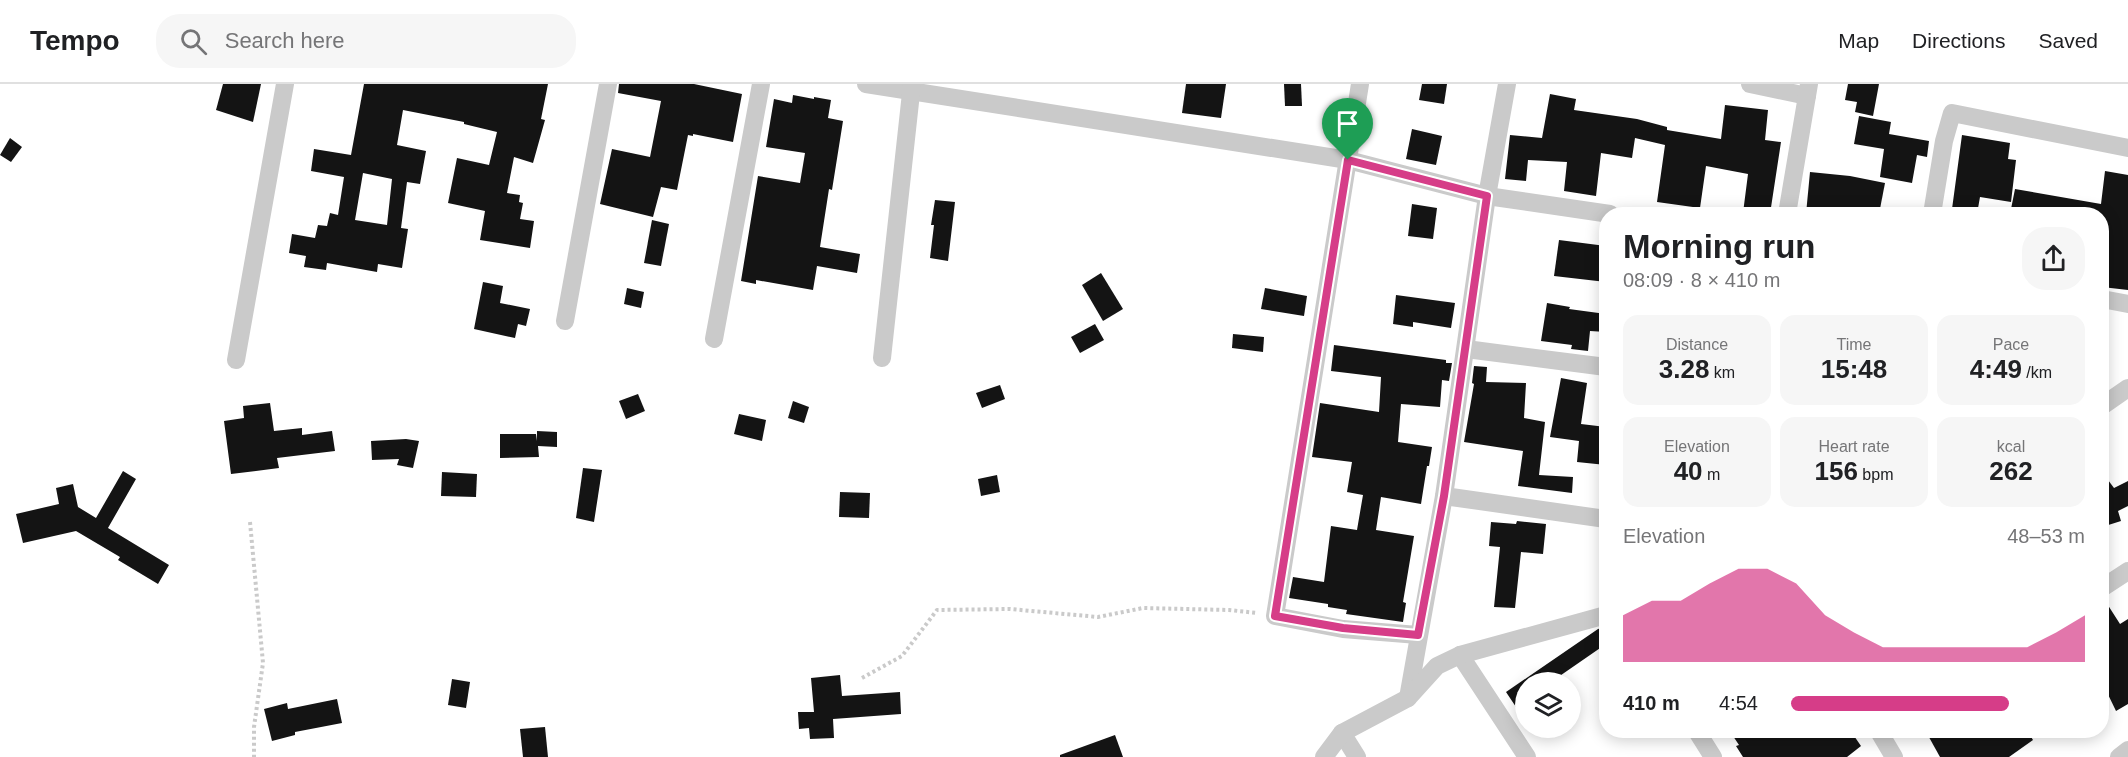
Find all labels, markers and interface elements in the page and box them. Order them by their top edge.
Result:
search box [156,14,576,68]
text: Tempo [30,25,120,56]
icon: search [177,25,210,58]
text: Search here [225,28,345,53]
text: Map [1838,29,1879,52]
text: Directions [1912,29,2005,52]
text: Saved [2038,29,2098,52]
pin [1322,98,1373,160]
icon: arrive [1331,107,1364,140]
button: share [2022,227,2085,290]
text: Morning run [1623,228,1815,265]
text: 08:09 · 8 × 410 m [1623,269,1780,291]
text: Distance [1666,336,1728,353]
text: Time [1837,336,1871,353]
text: Pace [1993,336,2029,353]
text: 3.28 [1659,354,1709,384]
text: 15:48 [1821,354,1887,384]
text: 4:49 [1970,354,2022,384]
text: km [1709,364,1735,381]
text: /km [2022,364,2052,381]
text: Elevation [1664,438,1730,455]
text: Heart rate [1818,438,1890,455]
text: kcal [1997,438,2025,455]
text: 40 [1674,456,1703,486]
text: 156 [1815,456,1858,486]
text: 262 [1989,456,2033,486]
text: m [1703,466,1720,483]
text: bpm [1858,466,1893,483]
text: Elevation [1623,525,1705,547]
text: 48–53 m [2007,525,2085,547]
map controls [1515,672,1581,738]
button: layers [1515,672,1581,738]
text: 410 m [1623,692,1680,714]
text: 4:54 [1719,692,1758,714]

